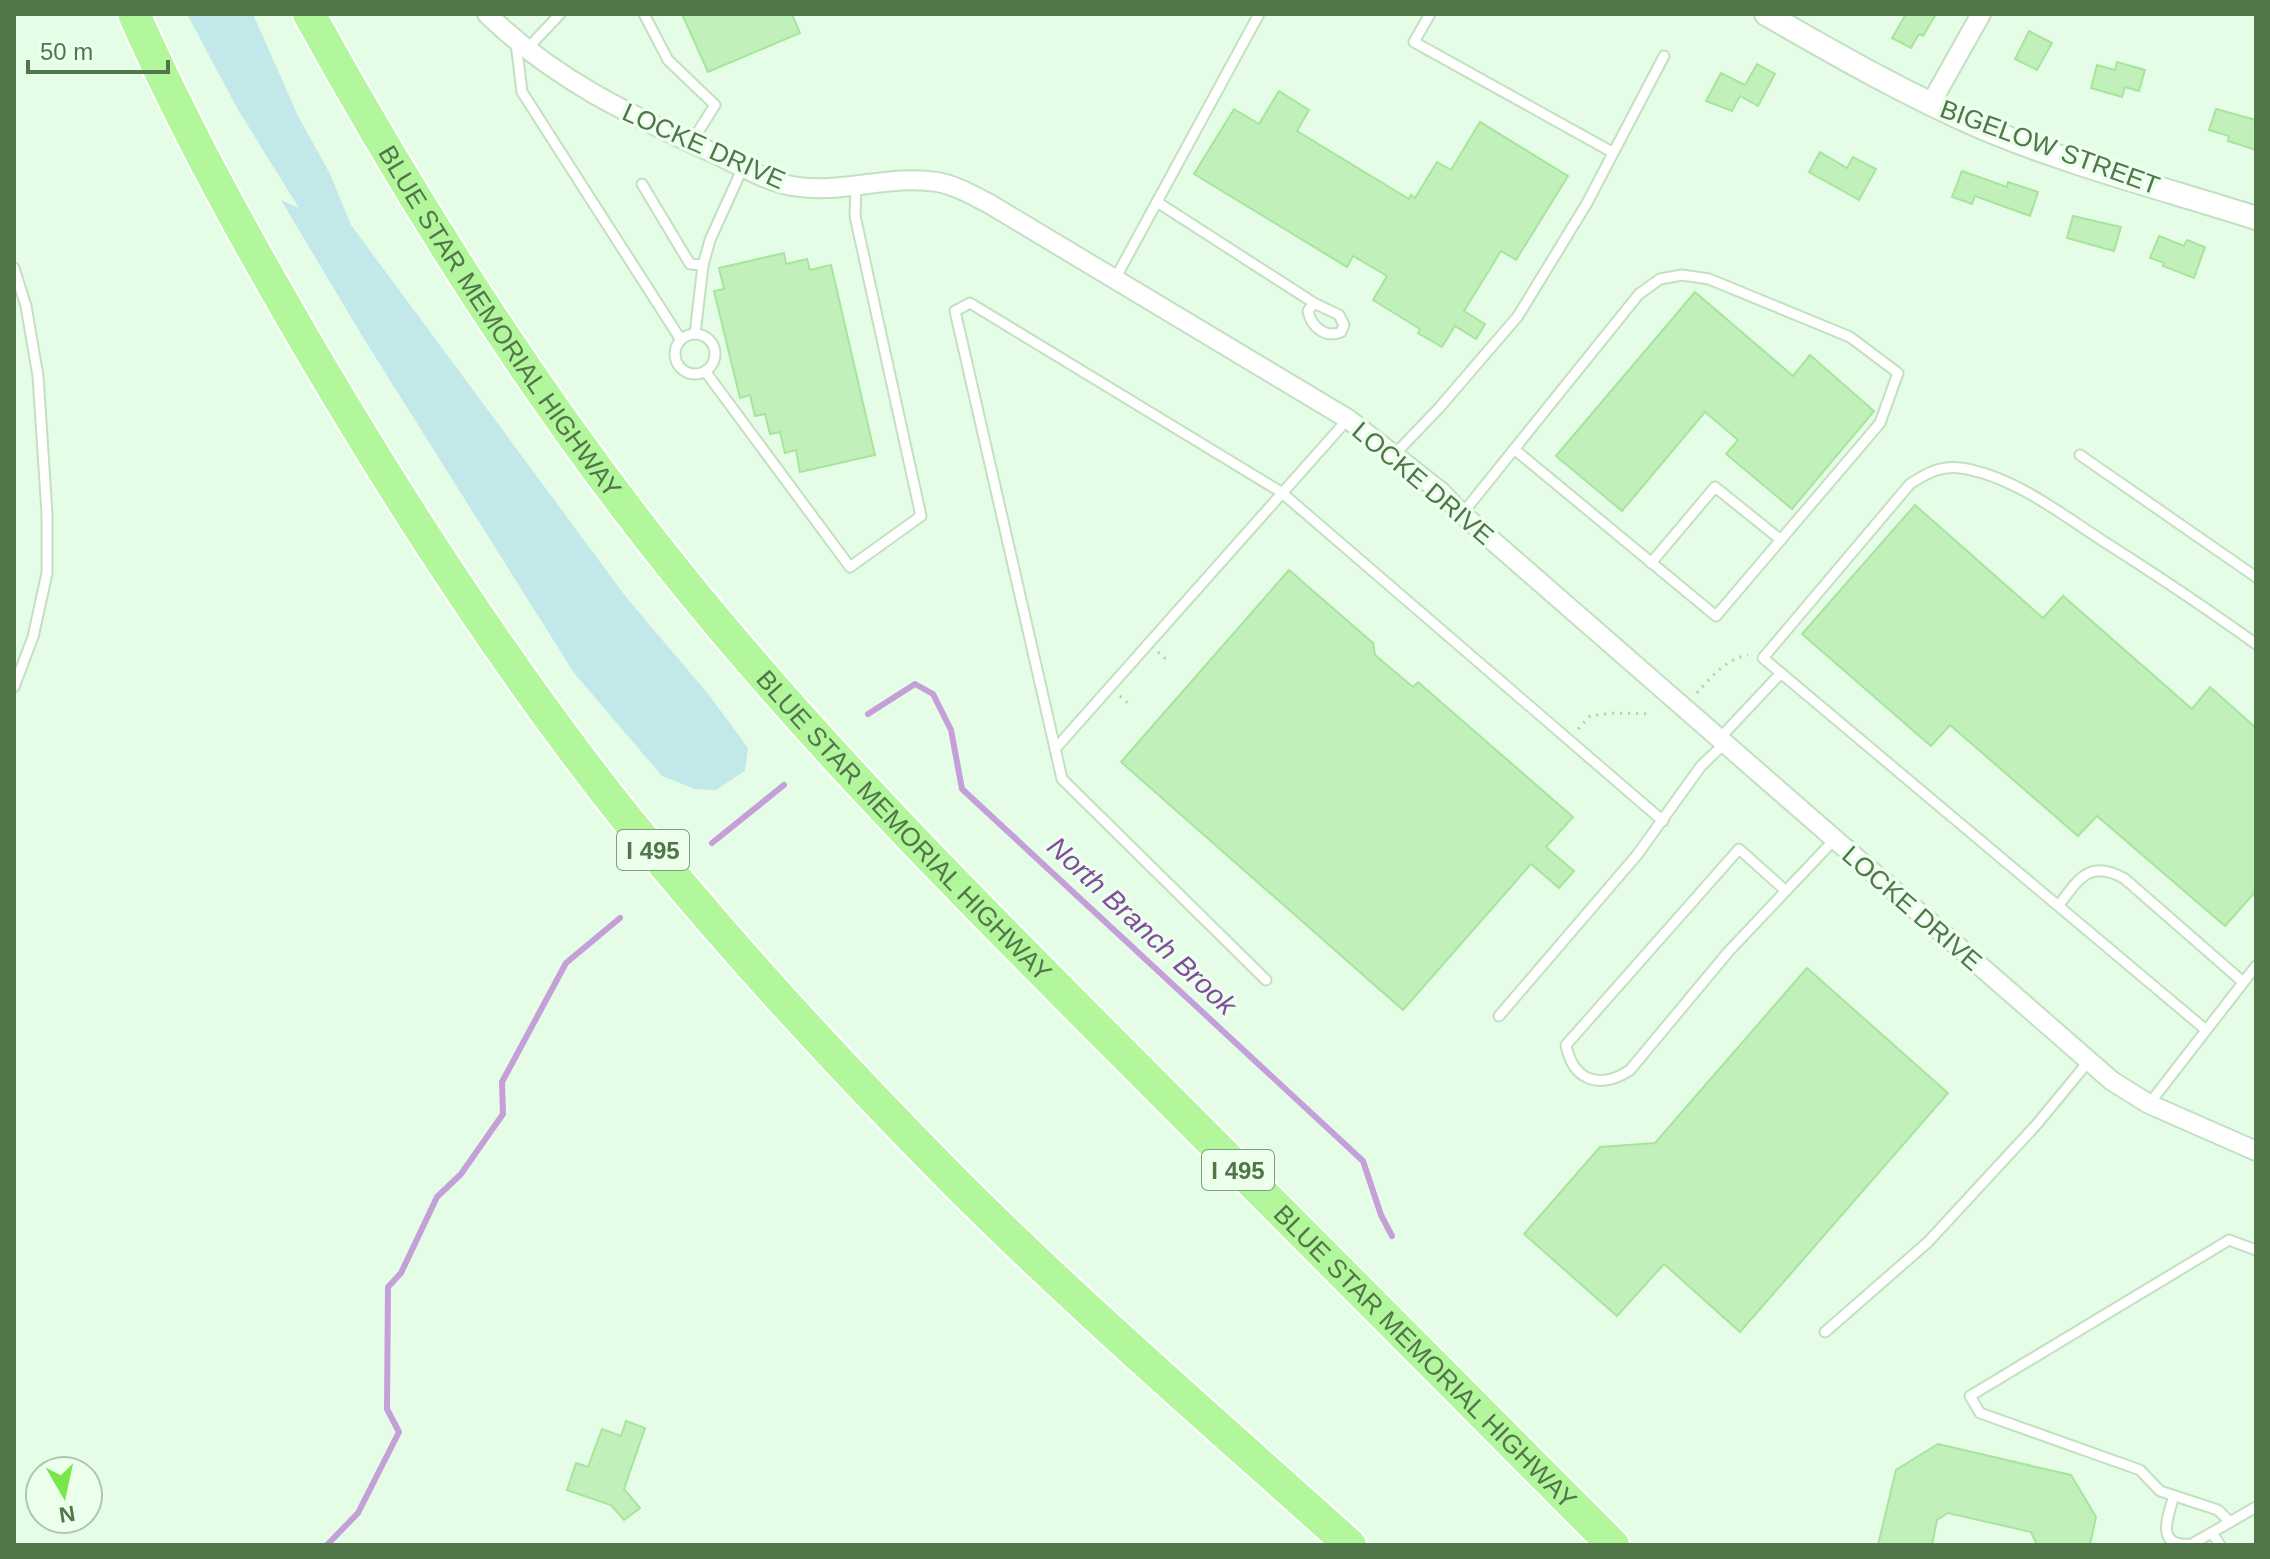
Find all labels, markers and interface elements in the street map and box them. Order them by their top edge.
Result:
scale bar [28,24,168,74]
text: 50 m [40,38,93,65]
street label: BIGELOW STREET [1936,93,2164,201]
street label: LOCKE DRIVE [618,97,790,195]
street label: BLUE STAR MEMORIAL HIGHWAY [372,140,628,503]
street label: LOCKE DRIVE [1346,415,1500,551]
street label: BLUE STAR MEMORIAL HIGHWAY [750,664,1058,987]
road number: I 495 [617,830,689,870]
water label: North Branch Brook [1042,831,1244,1023]
street label: LOCKE DRIVE [1836,839,1988,977]
road number: I 495 [1202,1150,1274,1190]
street label: BLUE STAR MEMORIAL HIGHWAY [1268,1199,1583,1515]
north arrow [24,1455,104,1535]
text: N [57,1501,77,1528]

